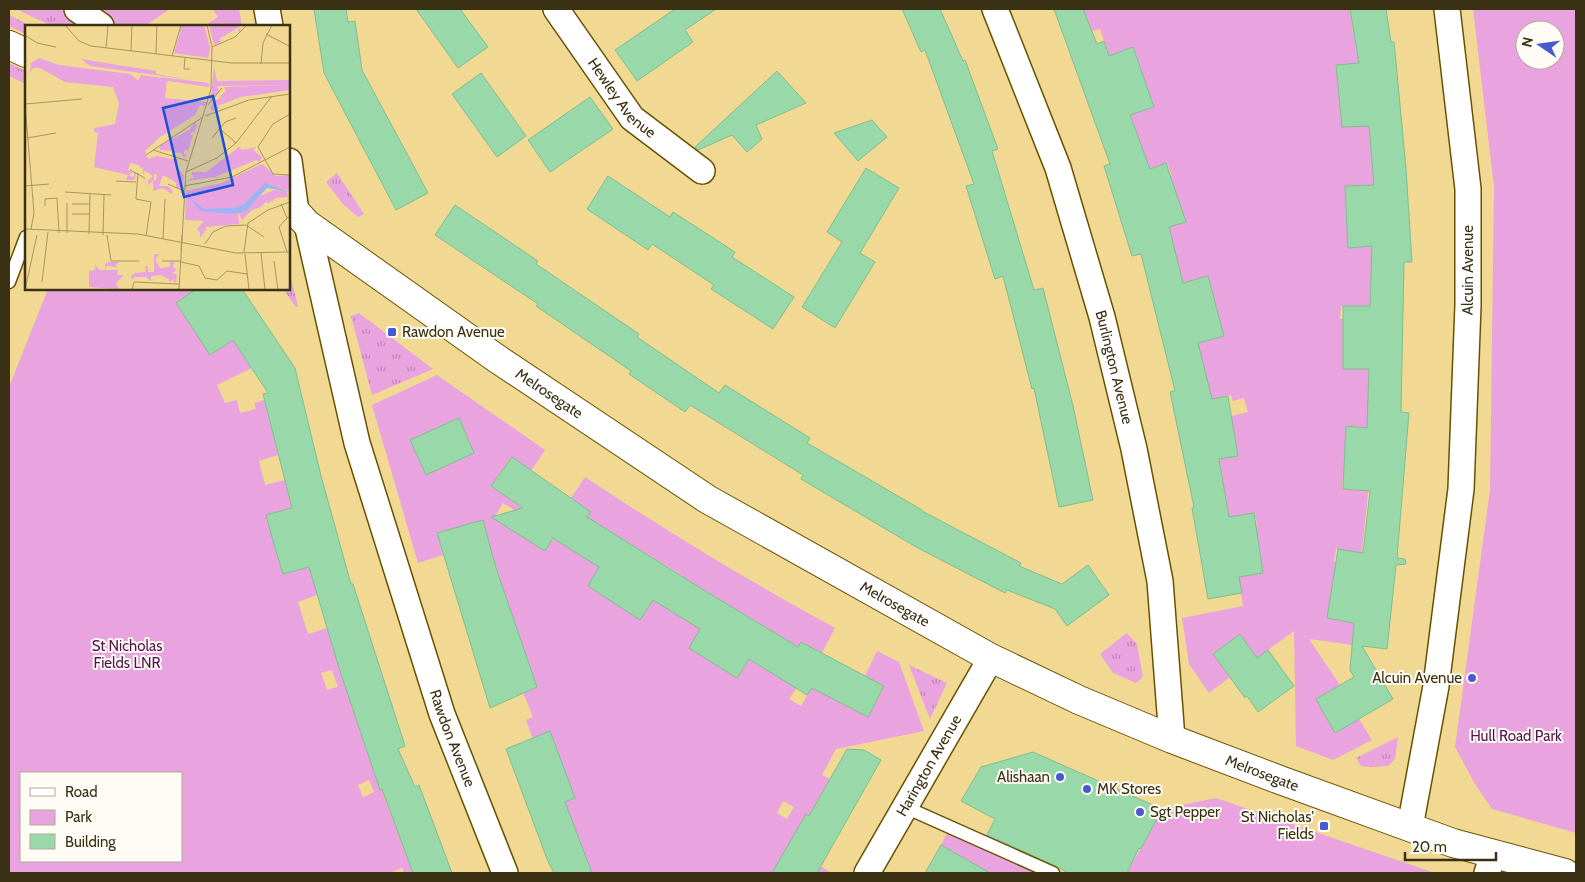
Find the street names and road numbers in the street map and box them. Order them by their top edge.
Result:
street label: Hewley Avenue [584,54,660,142]
street label: Alcuin Avenue [1459,225,1477,315]
street label: Burlington Avenue [1091,308,1137,426]
street label: Melrosegate [512,365,587,423]
street label: Melrosegate [857,577,933,631]
street label: Rawdon Avenue [426,687,479,790]
street label: Harington Avenue [893,711,965,819]
street label: Melrosegate [1223,751,1302,795]

